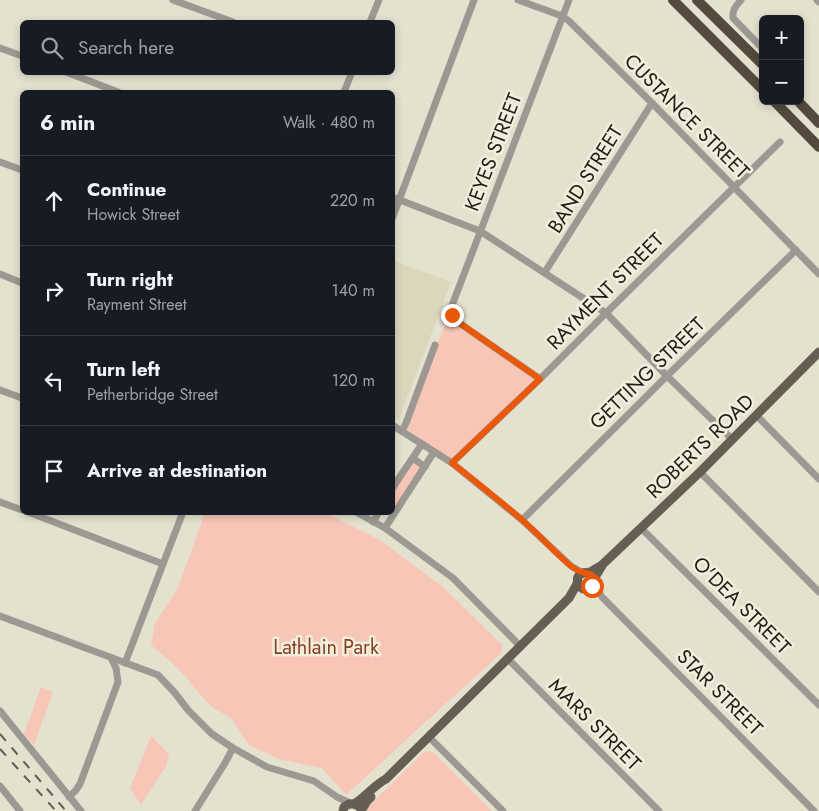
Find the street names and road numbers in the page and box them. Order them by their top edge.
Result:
street label: CUSTANCE STREET [617,47,756,186]
street label: KEYES STREET [458,88,530,215]
street label: BAND STREET [541,119,630,239]
street label: RAYMENT STREET [540,226,671,356]
street label: GETTING STREET [583,310,712,436]
street label: ROBERTS ROAD [640,387,761,505]
street label: O'DEA STREET [686,550,798,661]
street label: STAR STREET [670,643,770,742]
street label: MARS STREET [542,672,648,778]

